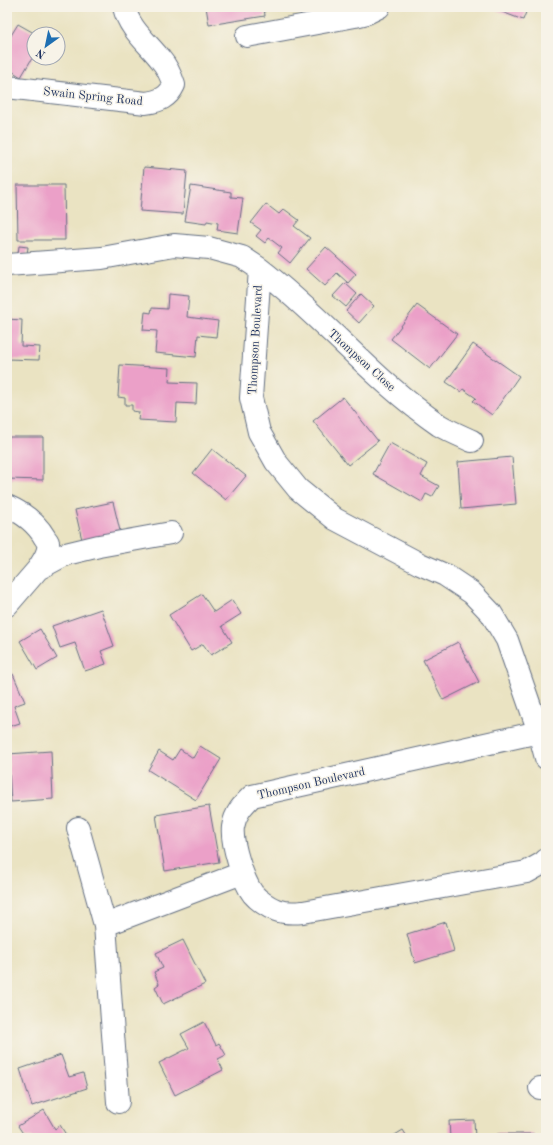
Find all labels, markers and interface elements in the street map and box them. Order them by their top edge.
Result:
north arrow [26,26,66,66]
text: N [34,46,48,60]
street label: Swain Spring Road [42,86,143,108]
street label: Thompson Boulevard [247,285,265,395]
street label: Thompson Close [325,328,398,394]
street label: Thompson Boulevard [256,766,366,802]

